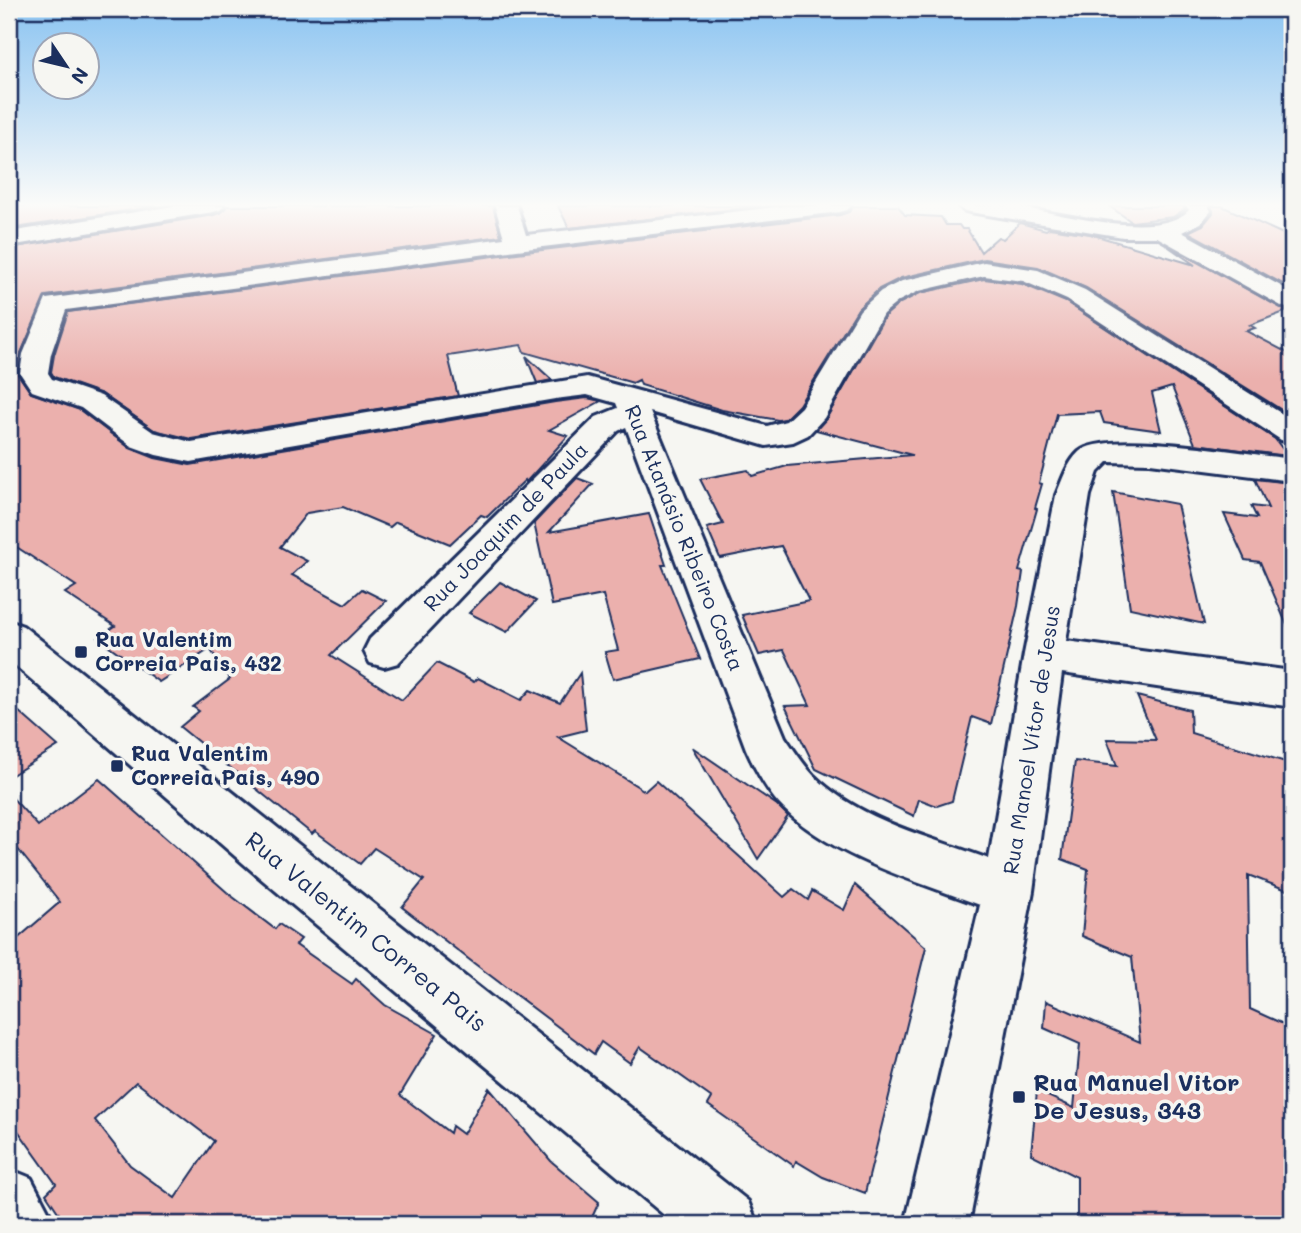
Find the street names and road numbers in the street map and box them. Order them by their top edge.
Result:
street label: Rua Atanásio Ribeiro Costa [620,400,751,674]
street label: Rua Joaquim de Paula [417,435,593,616]
street label: Rua Manoel Vítor de Jesus [996,603,1065,876]
street label: Rua Valentim Correa Pais [240,824,494,1038]

